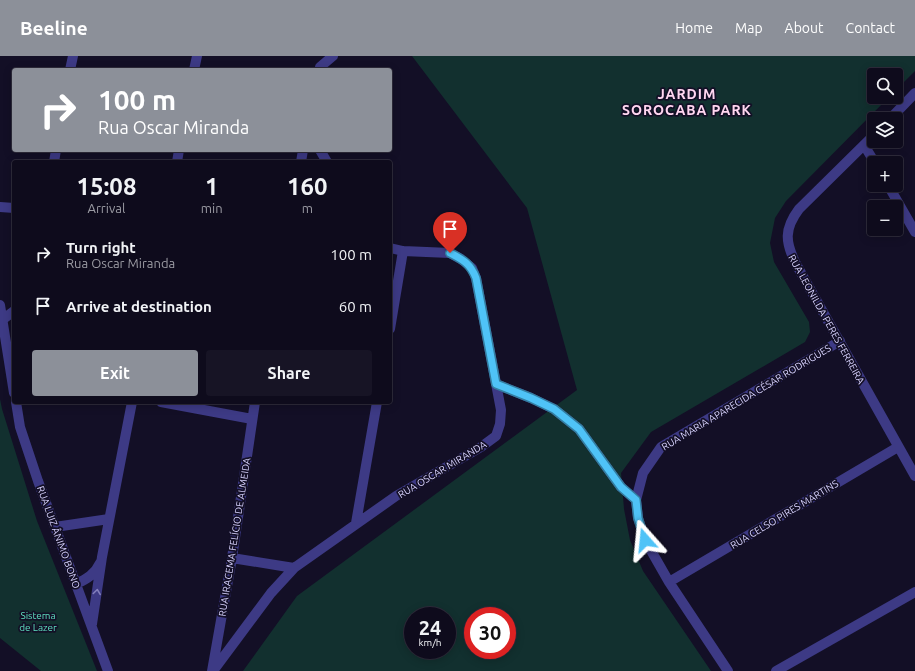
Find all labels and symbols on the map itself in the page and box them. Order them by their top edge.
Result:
district label: JARDIM SOROCABA PARK [622,86,752,118]
pin [433,212,467,253]
street label: RUA LEONILDA PERES FERREIRA [786,253,867,386]
street label: RUA MARIA APARECIDA CÉSAR RODRIGUES [659,342,833,452]
street label: RUA OSCAR MIRANDA [396,438,489,500]
street label: RUA IRACEMA FELÍCIO DE ALMEIDA [216,456,253,617]
street label: RUA CELSO PIRES MARTINS [728,478,840,551]
street label: RUA LUIZ ÂNIMO BONO [35,484,83,590]
position arrow [624,519,666,561]
one-way arrow [92,589,101,595]
speed limit sign: 30 [464,607,516,659]
park label: Sistema de Lazer [19,610,57,633]

